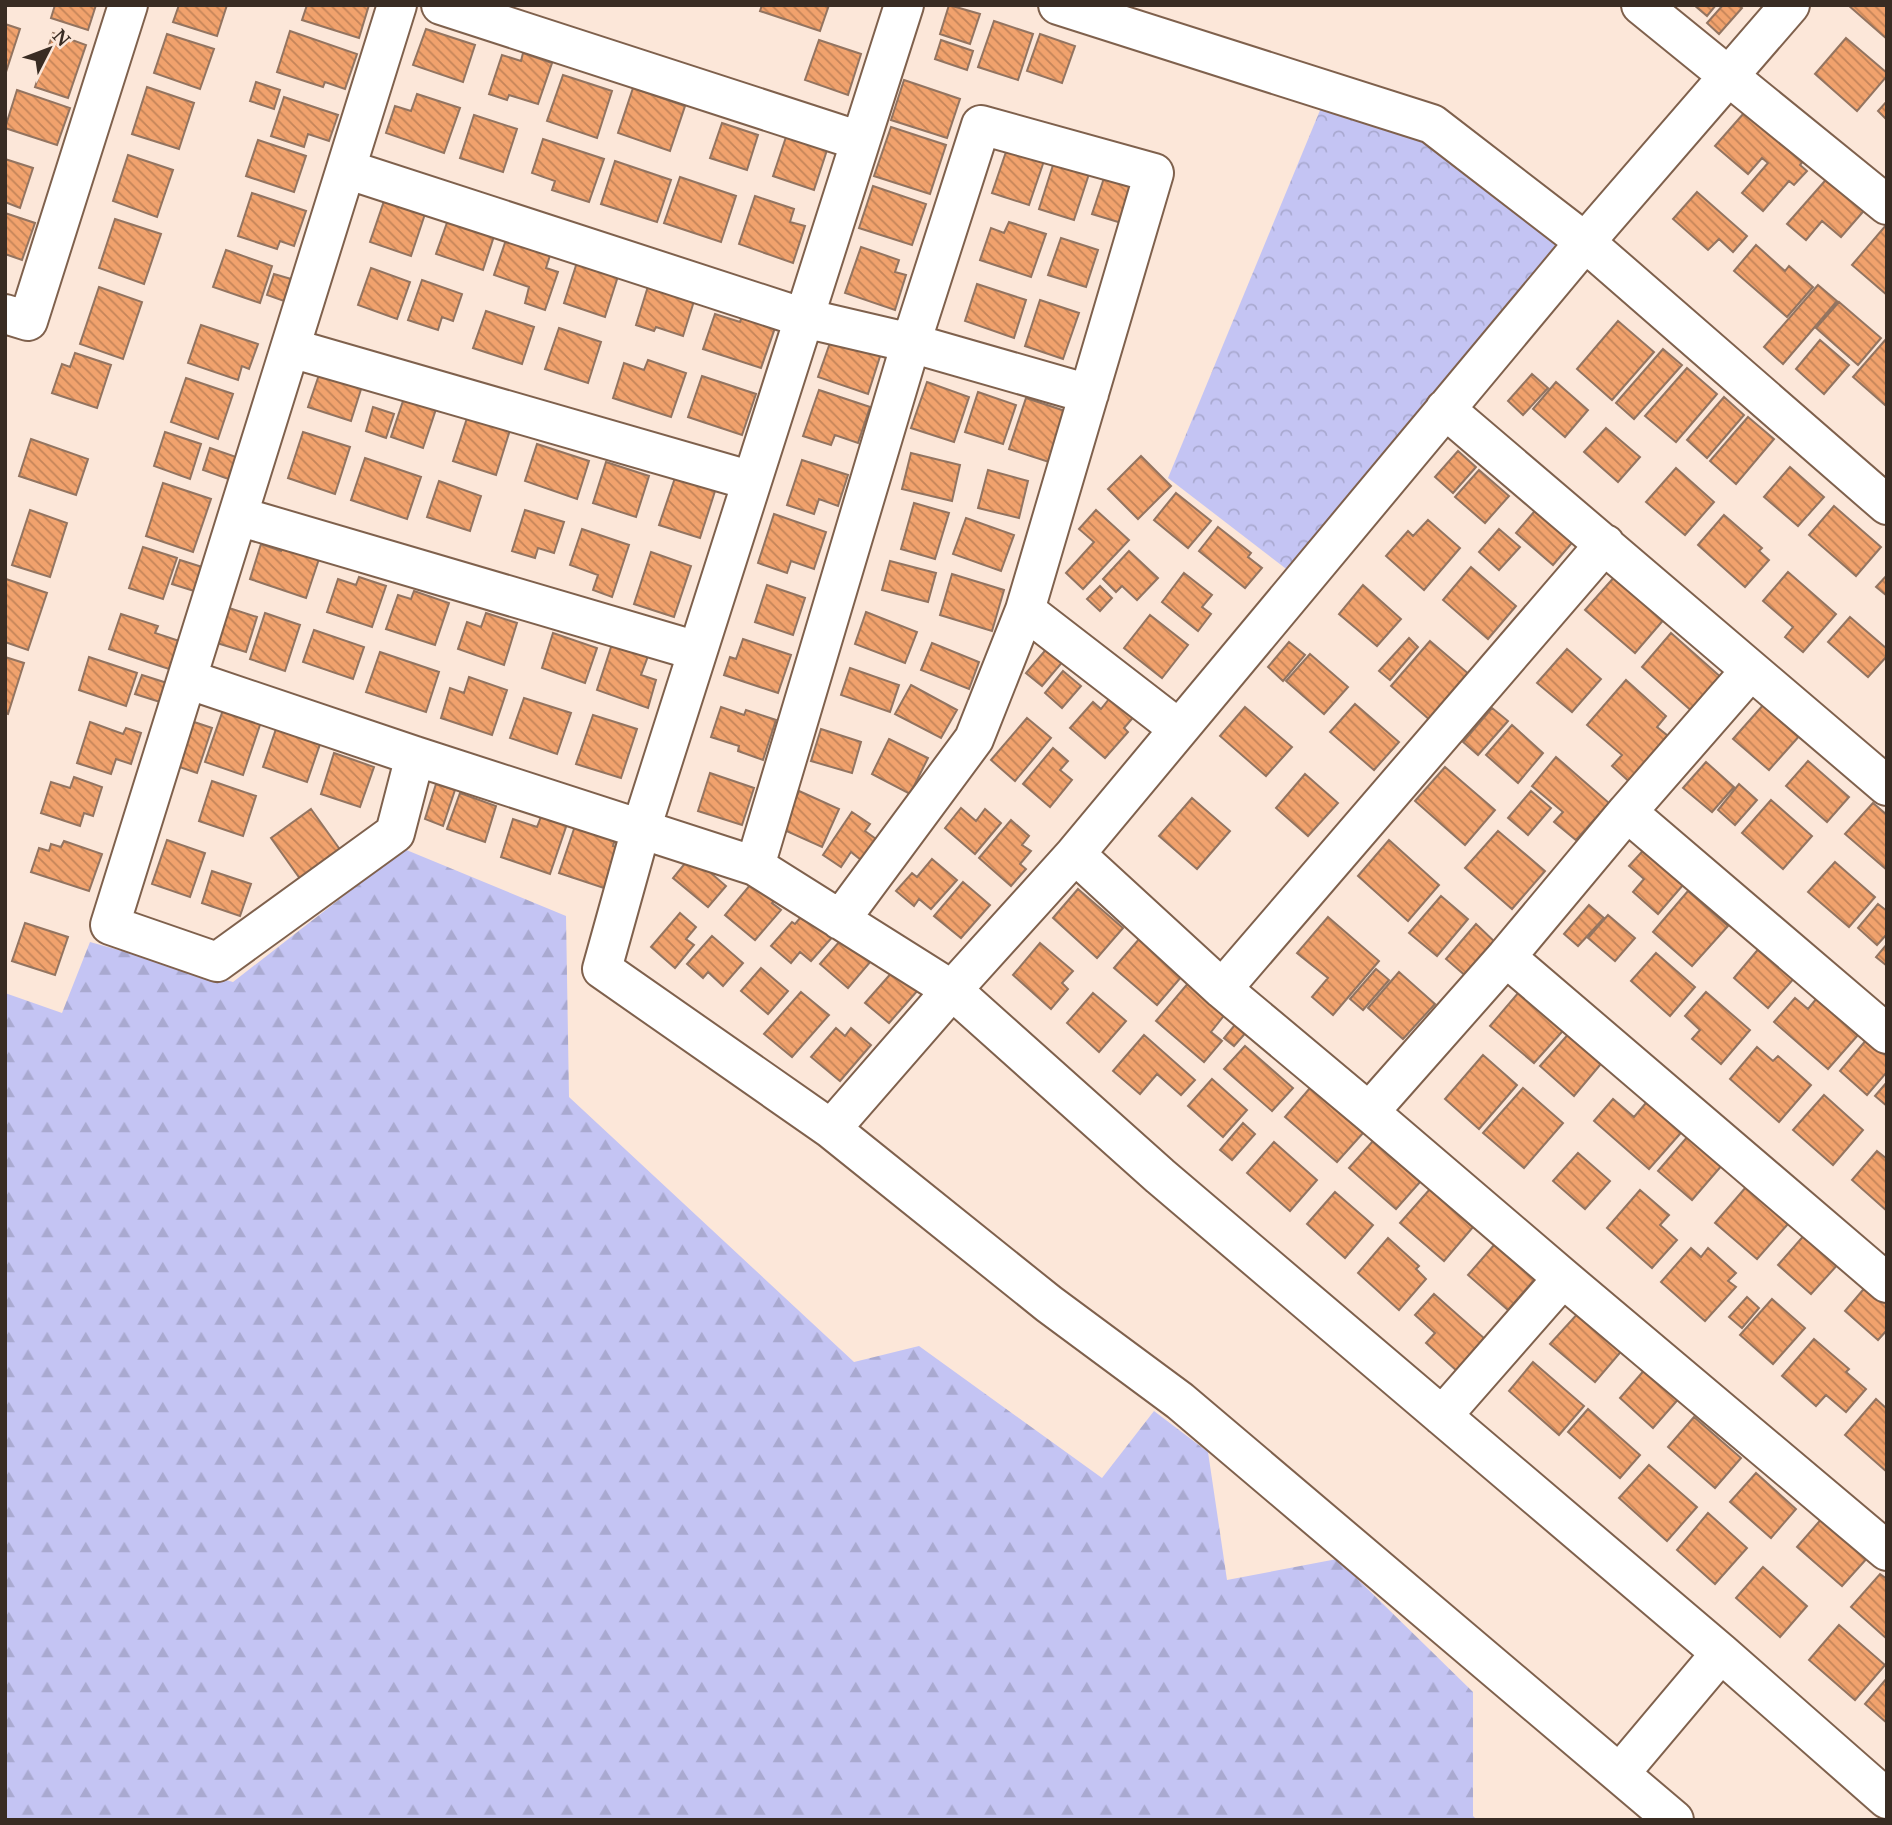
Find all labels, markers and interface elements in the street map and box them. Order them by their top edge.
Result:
north arrow [14,14,84,84]
text: N [47,23,76,52]

